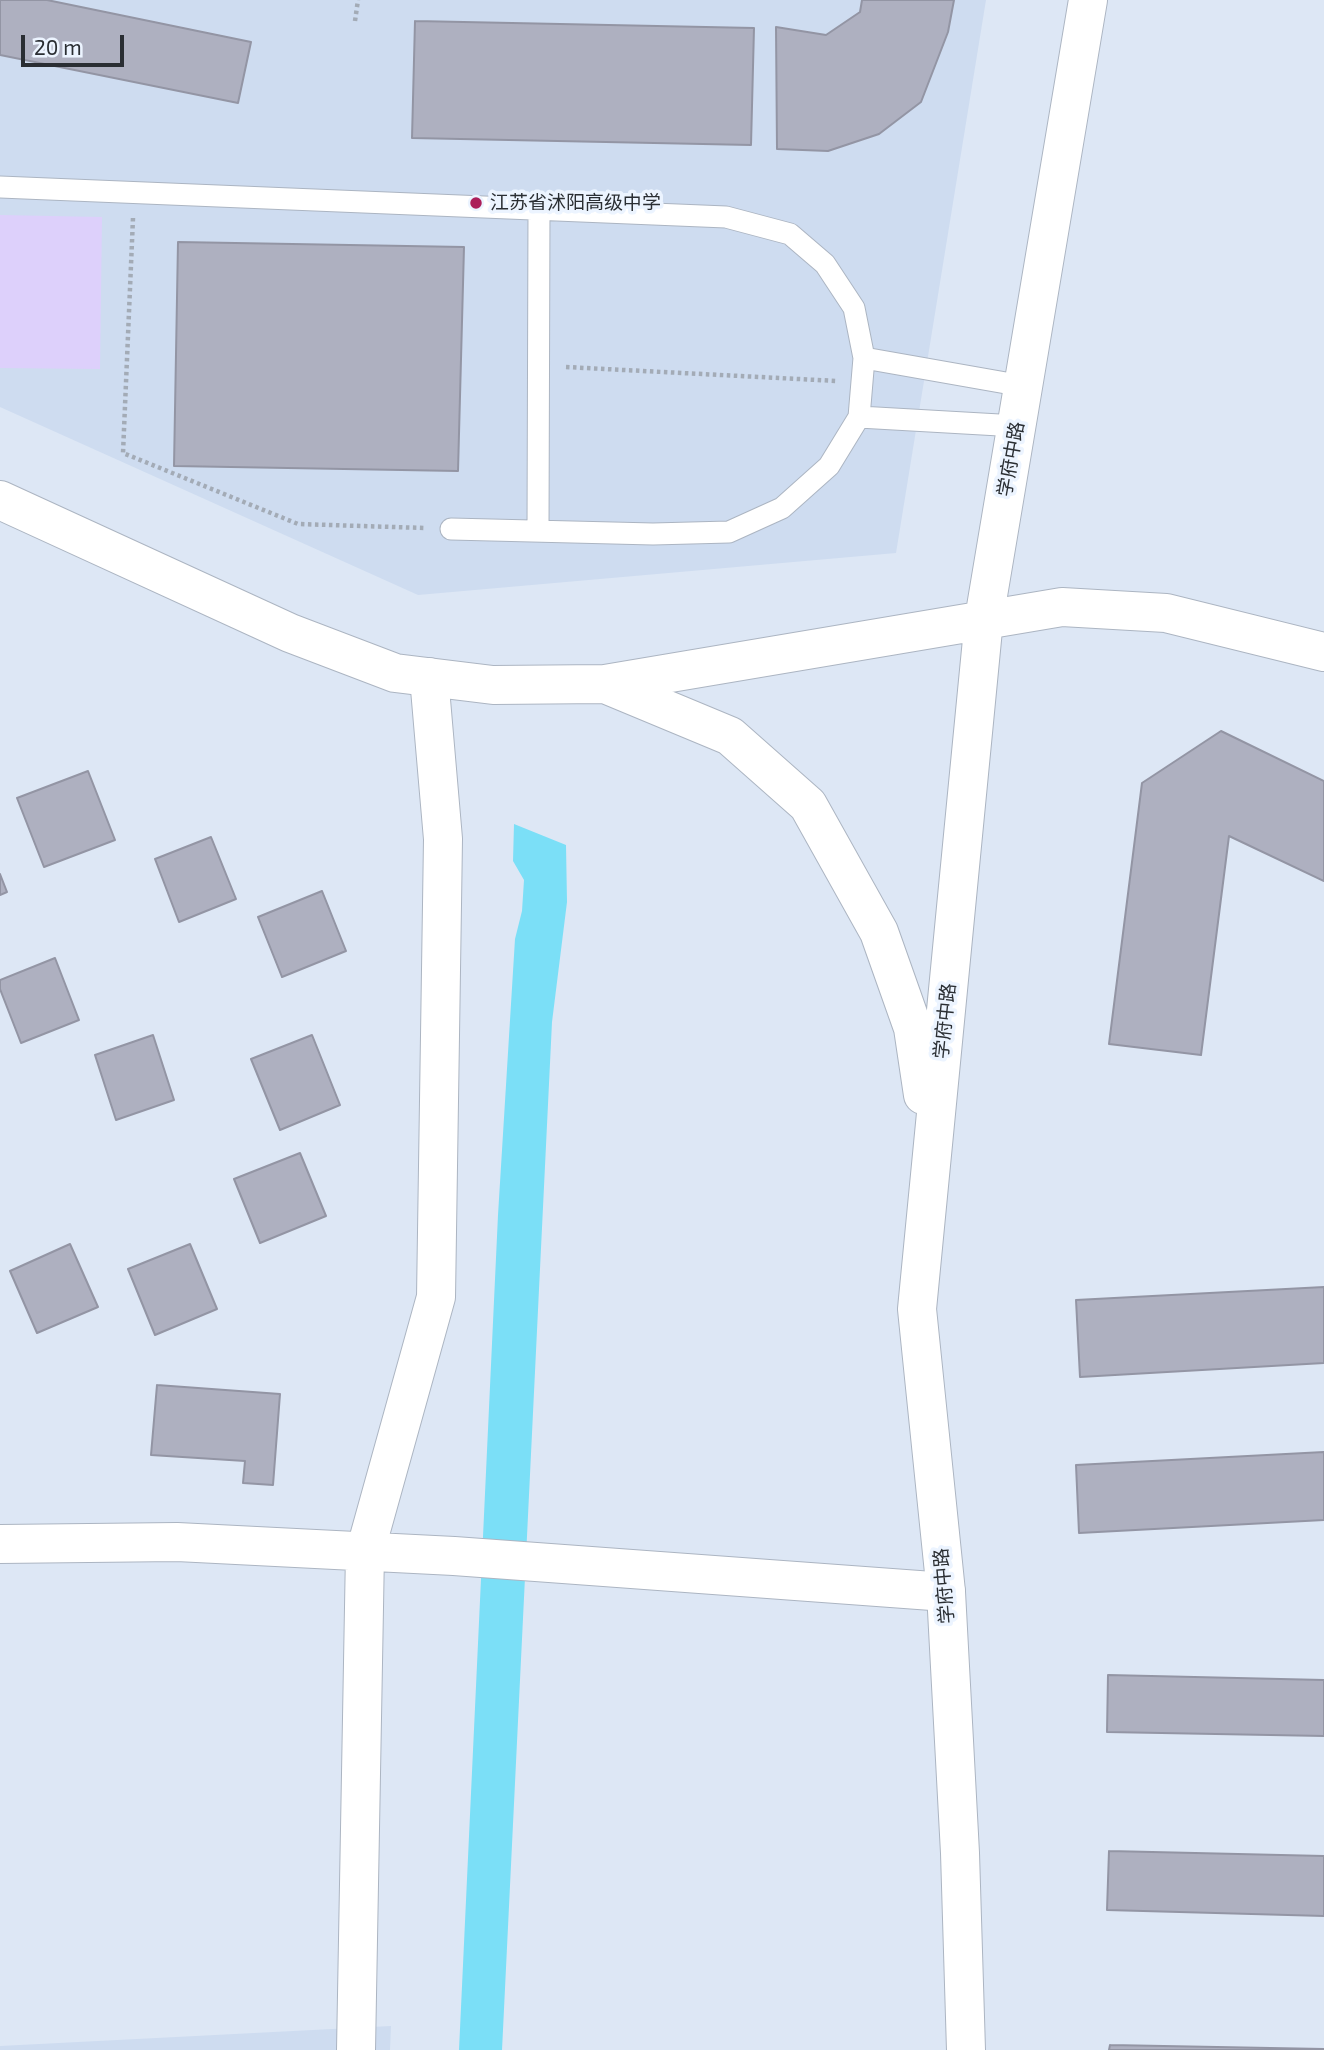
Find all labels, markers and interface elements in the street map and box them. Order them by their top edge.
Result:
scale bar [24,21,128,65]
text: 20 m [34,34,82,59]
place label: 江苏省沭阳高级中学 [490,192,661,214]
marker: 江苏省沭阳高级中学 [468,195,484,211]
street label: 学府中路 [993,420,1029,498]
street label: 学府中路 [930,982,960,1060]
street label: 学府中路 [929,1547,959,1625]

